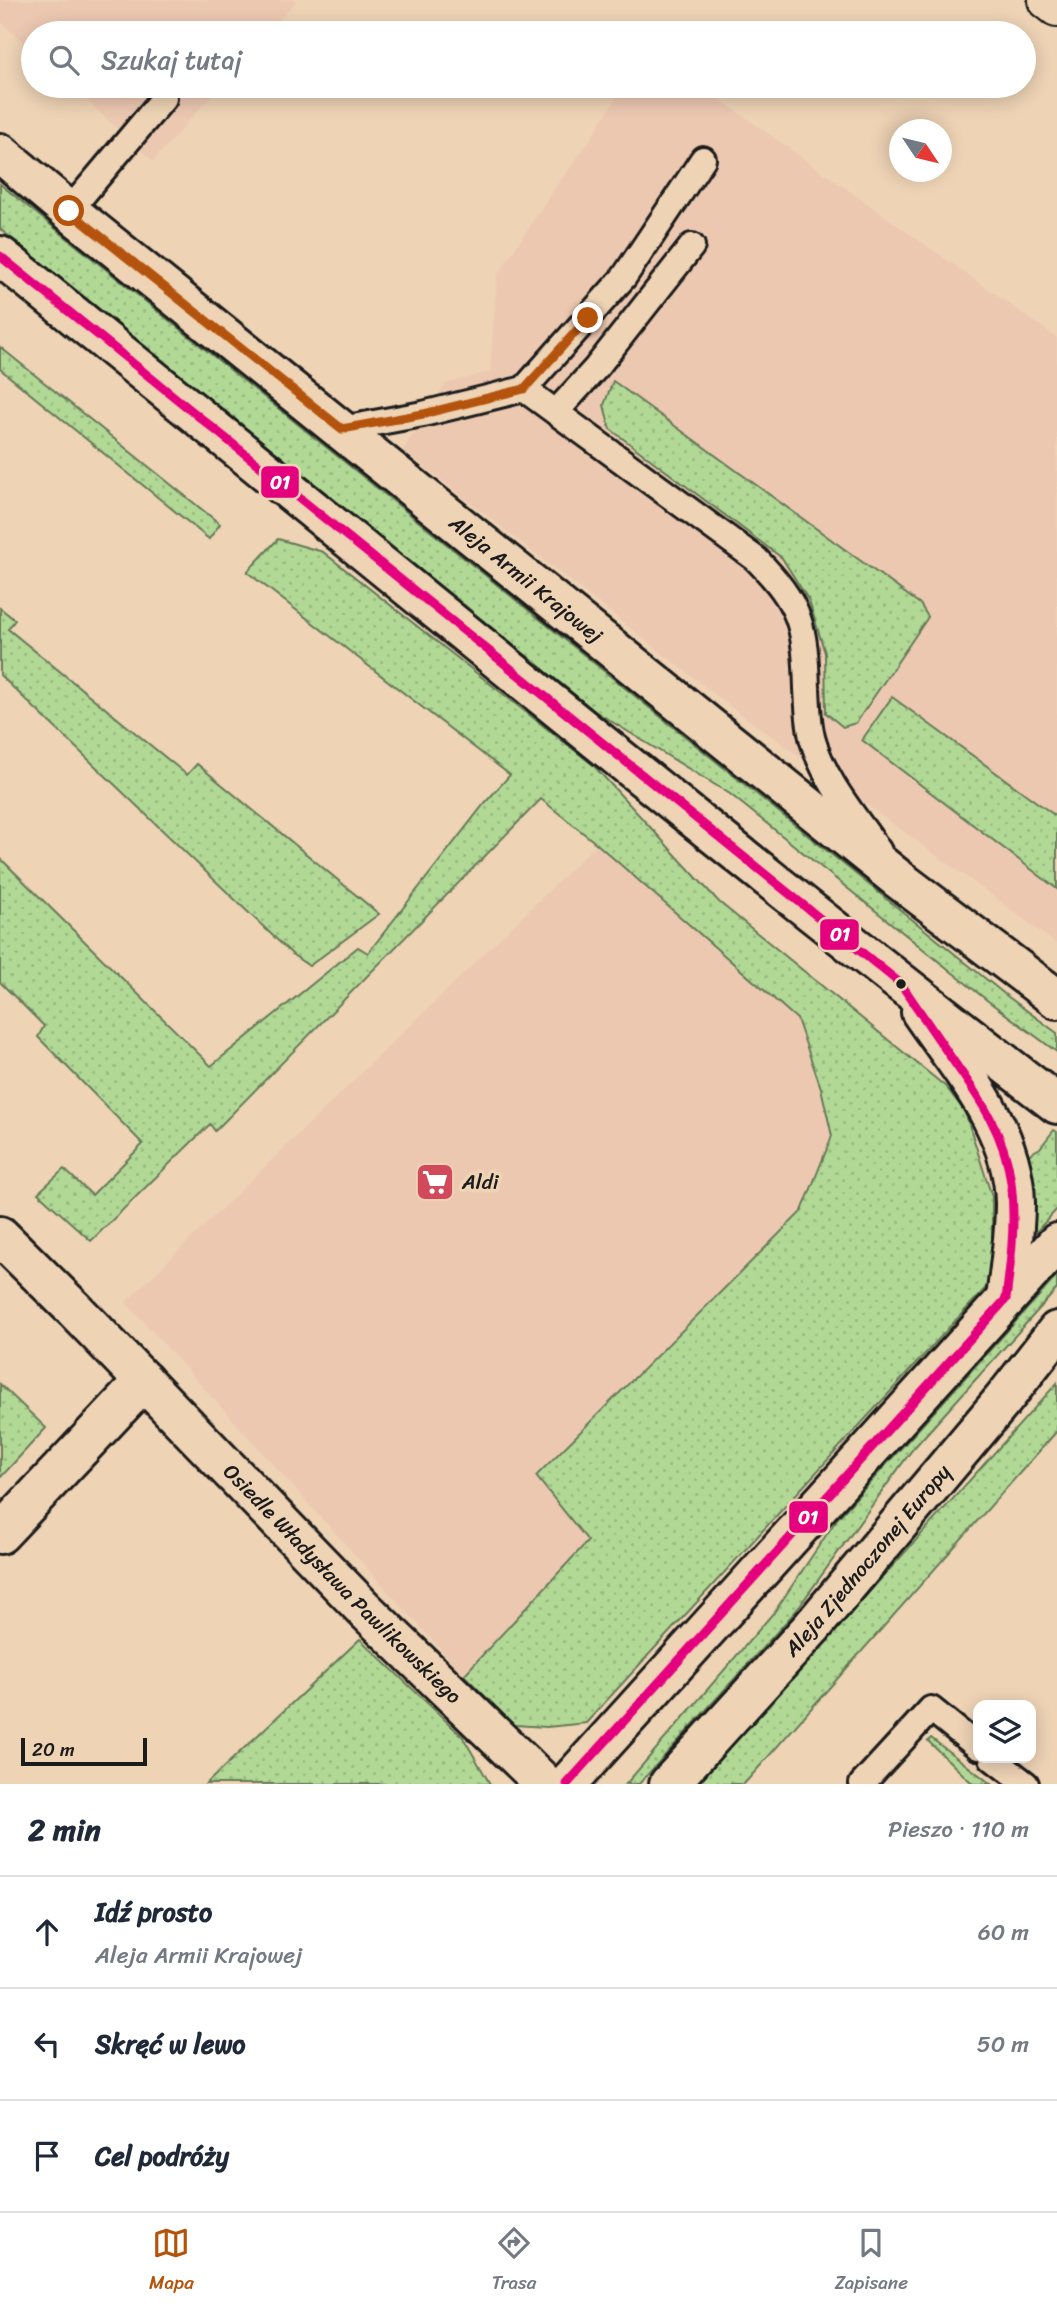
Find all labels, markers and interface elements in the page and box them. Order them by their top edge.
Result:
search box [21,21,1036,98]
text: Szukaj tutaj [101,37,242,83]
icon: search [45,41,83,79]
north arrow [889,119,952,182]
route start [53,195,84,226]
route end [572,302,603,333]
line badge: 01 [260,465,300,499]
text: 01 [270,466,290,499]
street label: Aleja Armii Krajowej [440,504,612,654]
line badge: 01 [819,918,860,951]
text: 01 [830,918,850,951]
unlabelled marker [894,977,908,991]
supermarket icon: Aldi [414,1161,456,1203]
place label: Aldi [461,1163,500,1201]
street label: Osiedle Władysława Pawlikowskiego [213,1454,471,1714]
street label: Aleja Zjednoczonej Europy [774,1455,961,1667]
line badge: 01 [788,1500,829,1534]
text: 01 [798,1501,818,1534]
map controls [973,1700,1036,1763]
button: layers [973,1700,1036,1763]
text: 20 m [32,1733,75,1766]
scale bar [21,1735,147,1767]
text: 2 min [28,1803,101,1857]
text: Pieszo · 110 m [888,1809,1029,1850]
text: Idź prosto [95,1889,212,1935]
text: 60 m [978,1912,1029,1953]
icon: ahead [28,1913,66,1951]
text: Aleja Armii Krajowej [95,1935,302,1976]
text: Skręć w lewo [95,2021,246,2067]
text: 50 m [977,2024,1029,2065]
icon: left [28,2025,66,2063]
text: Cel podróży [95,2133,229,2179]
icon: arrive [28,2137,66,2175]
tab: Mapa [149,2224,194,2299]
tab: Trasa [492,2224,536,2299]
tab: Zapisane [834,2224,908,2299]

